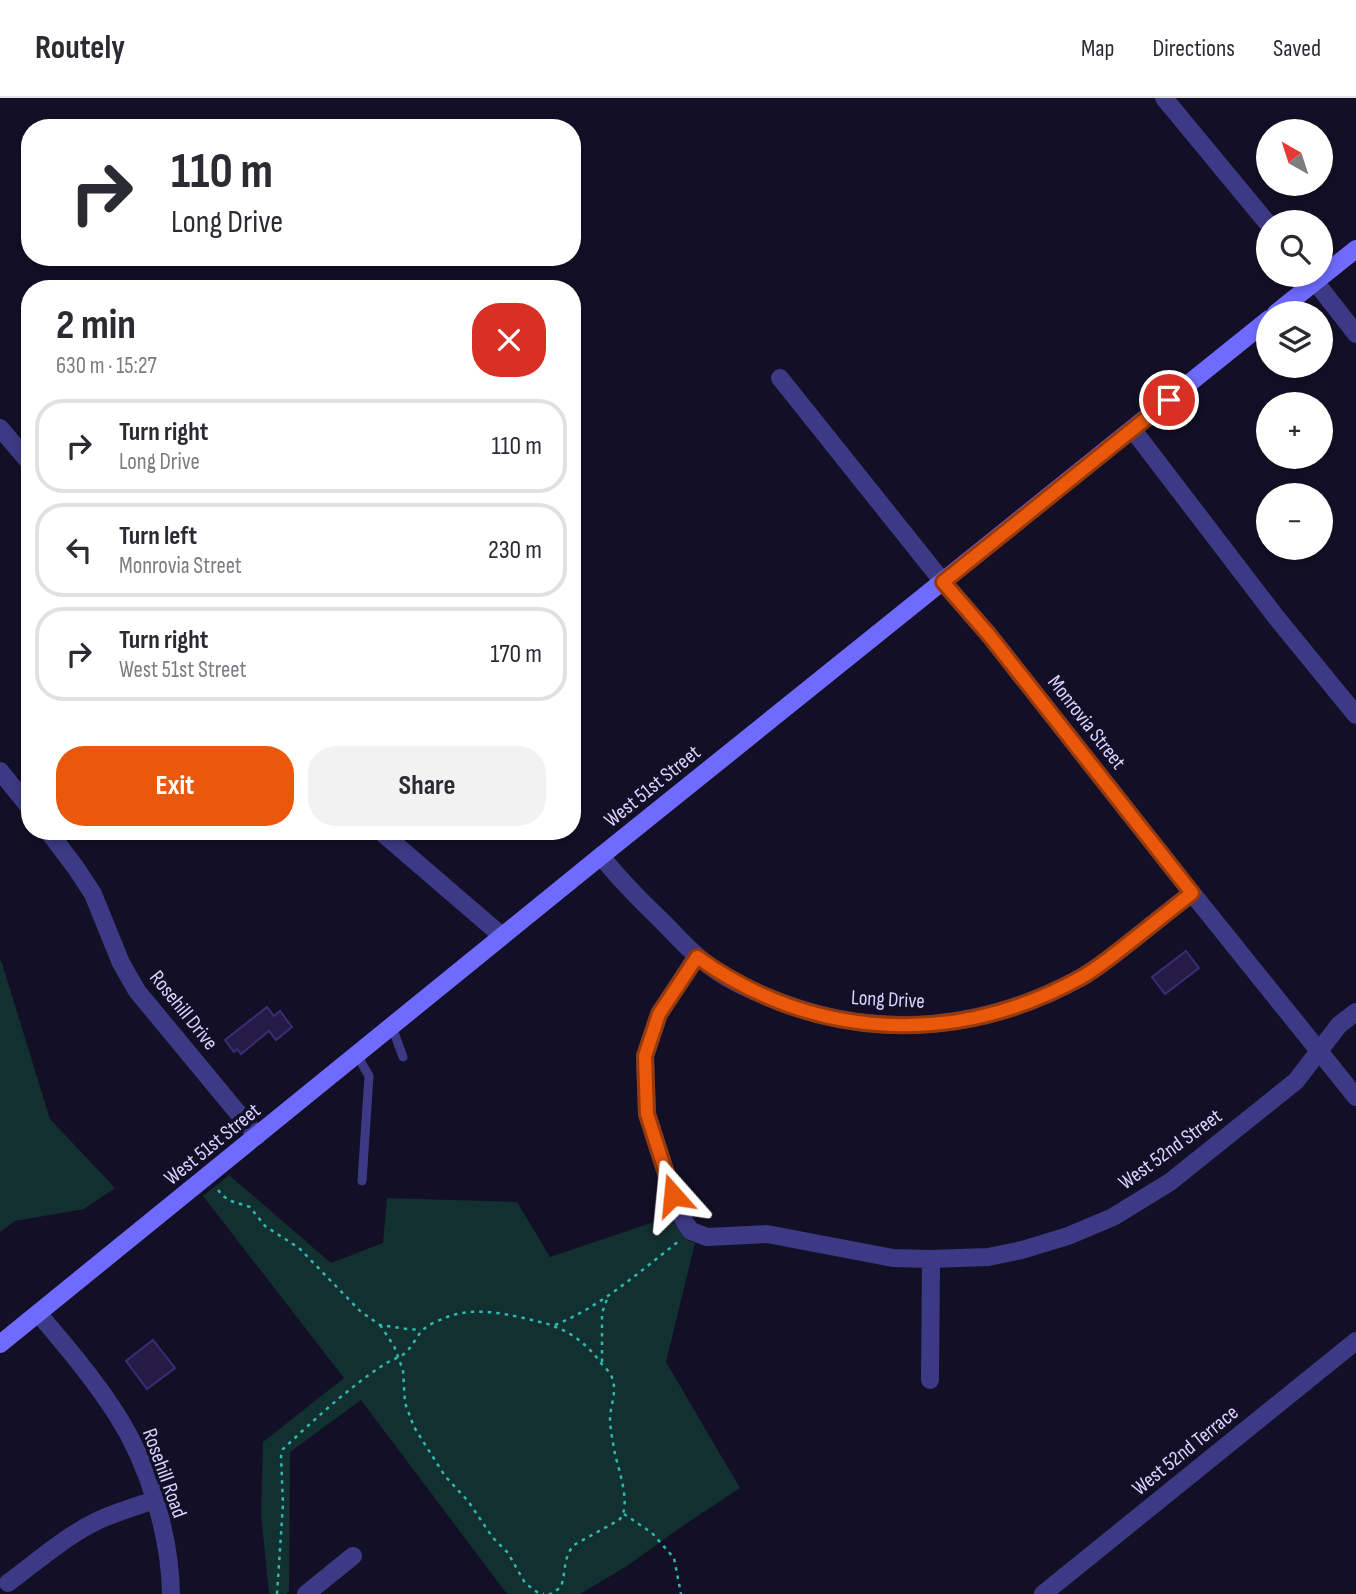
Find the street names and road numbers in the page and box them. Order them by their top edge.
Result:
street label: Monrovia Street [1042,670,1131,774]
street label: West 51st Street [599,740,705,833]
street label: Rosehill Drive [144,966,223,1055]
street label: Long Drive [851,985,925,1014]
street label: West 51st Street [159,1098,265,1191]
street label: West 52nd Street [1114,1104,1227,1195]
street label: West 52nd Terrace [1127,1400,1243,1501]
street label: Rosehill Road [137,1425,192,1521]

